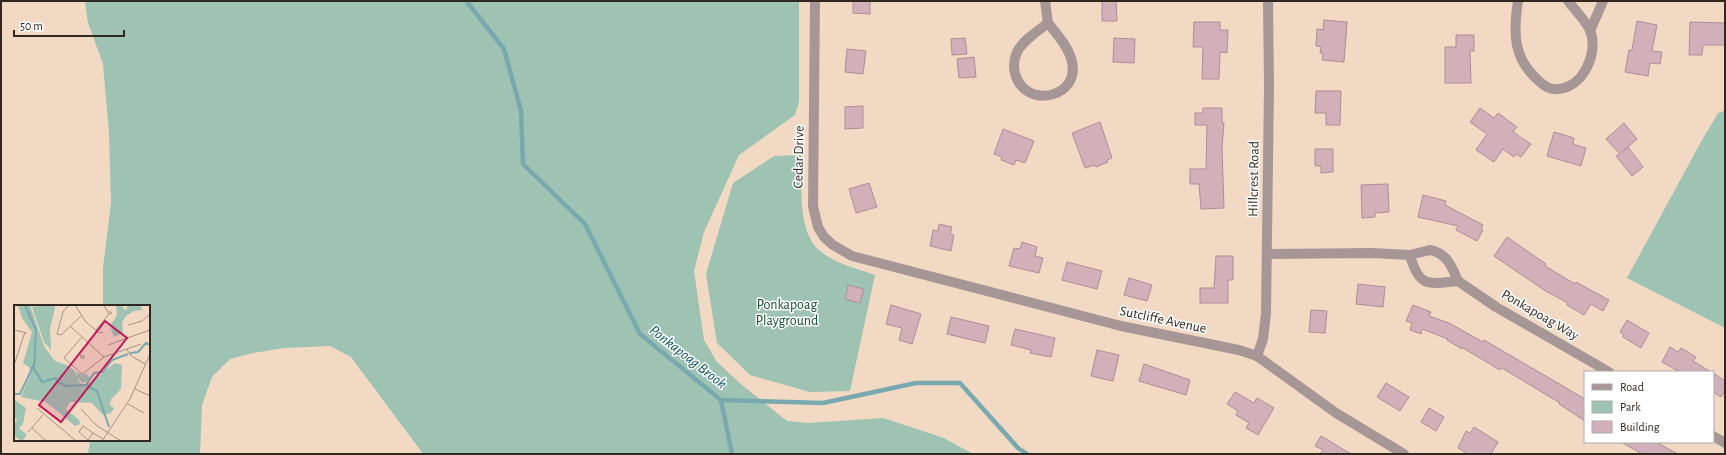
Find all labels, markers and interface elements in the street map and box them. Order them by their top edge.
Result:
scale bar [14,12,124,38]
text: 50 m [20,20,43,32]
street label: Cedar Drive [791,125,807,189]
street label: Hillcrest Road [1246,141,1262,217]
street label: Ponkapoag Way [1499,287,1581,343]
park label: Ponkapoag Playground [756,298,818,328]
street label: Sutcliffe Avenue [1118,304,1208,336]
inset map [14,305,150,441]
water label: Ponkapoag Brook [647,322,729,392]
legend [1584,371,1714,443]
text: Road [1620,381,1644,393]
text: Park [1620,401,1641,413]
text: Building [1620,421,1660,433]

